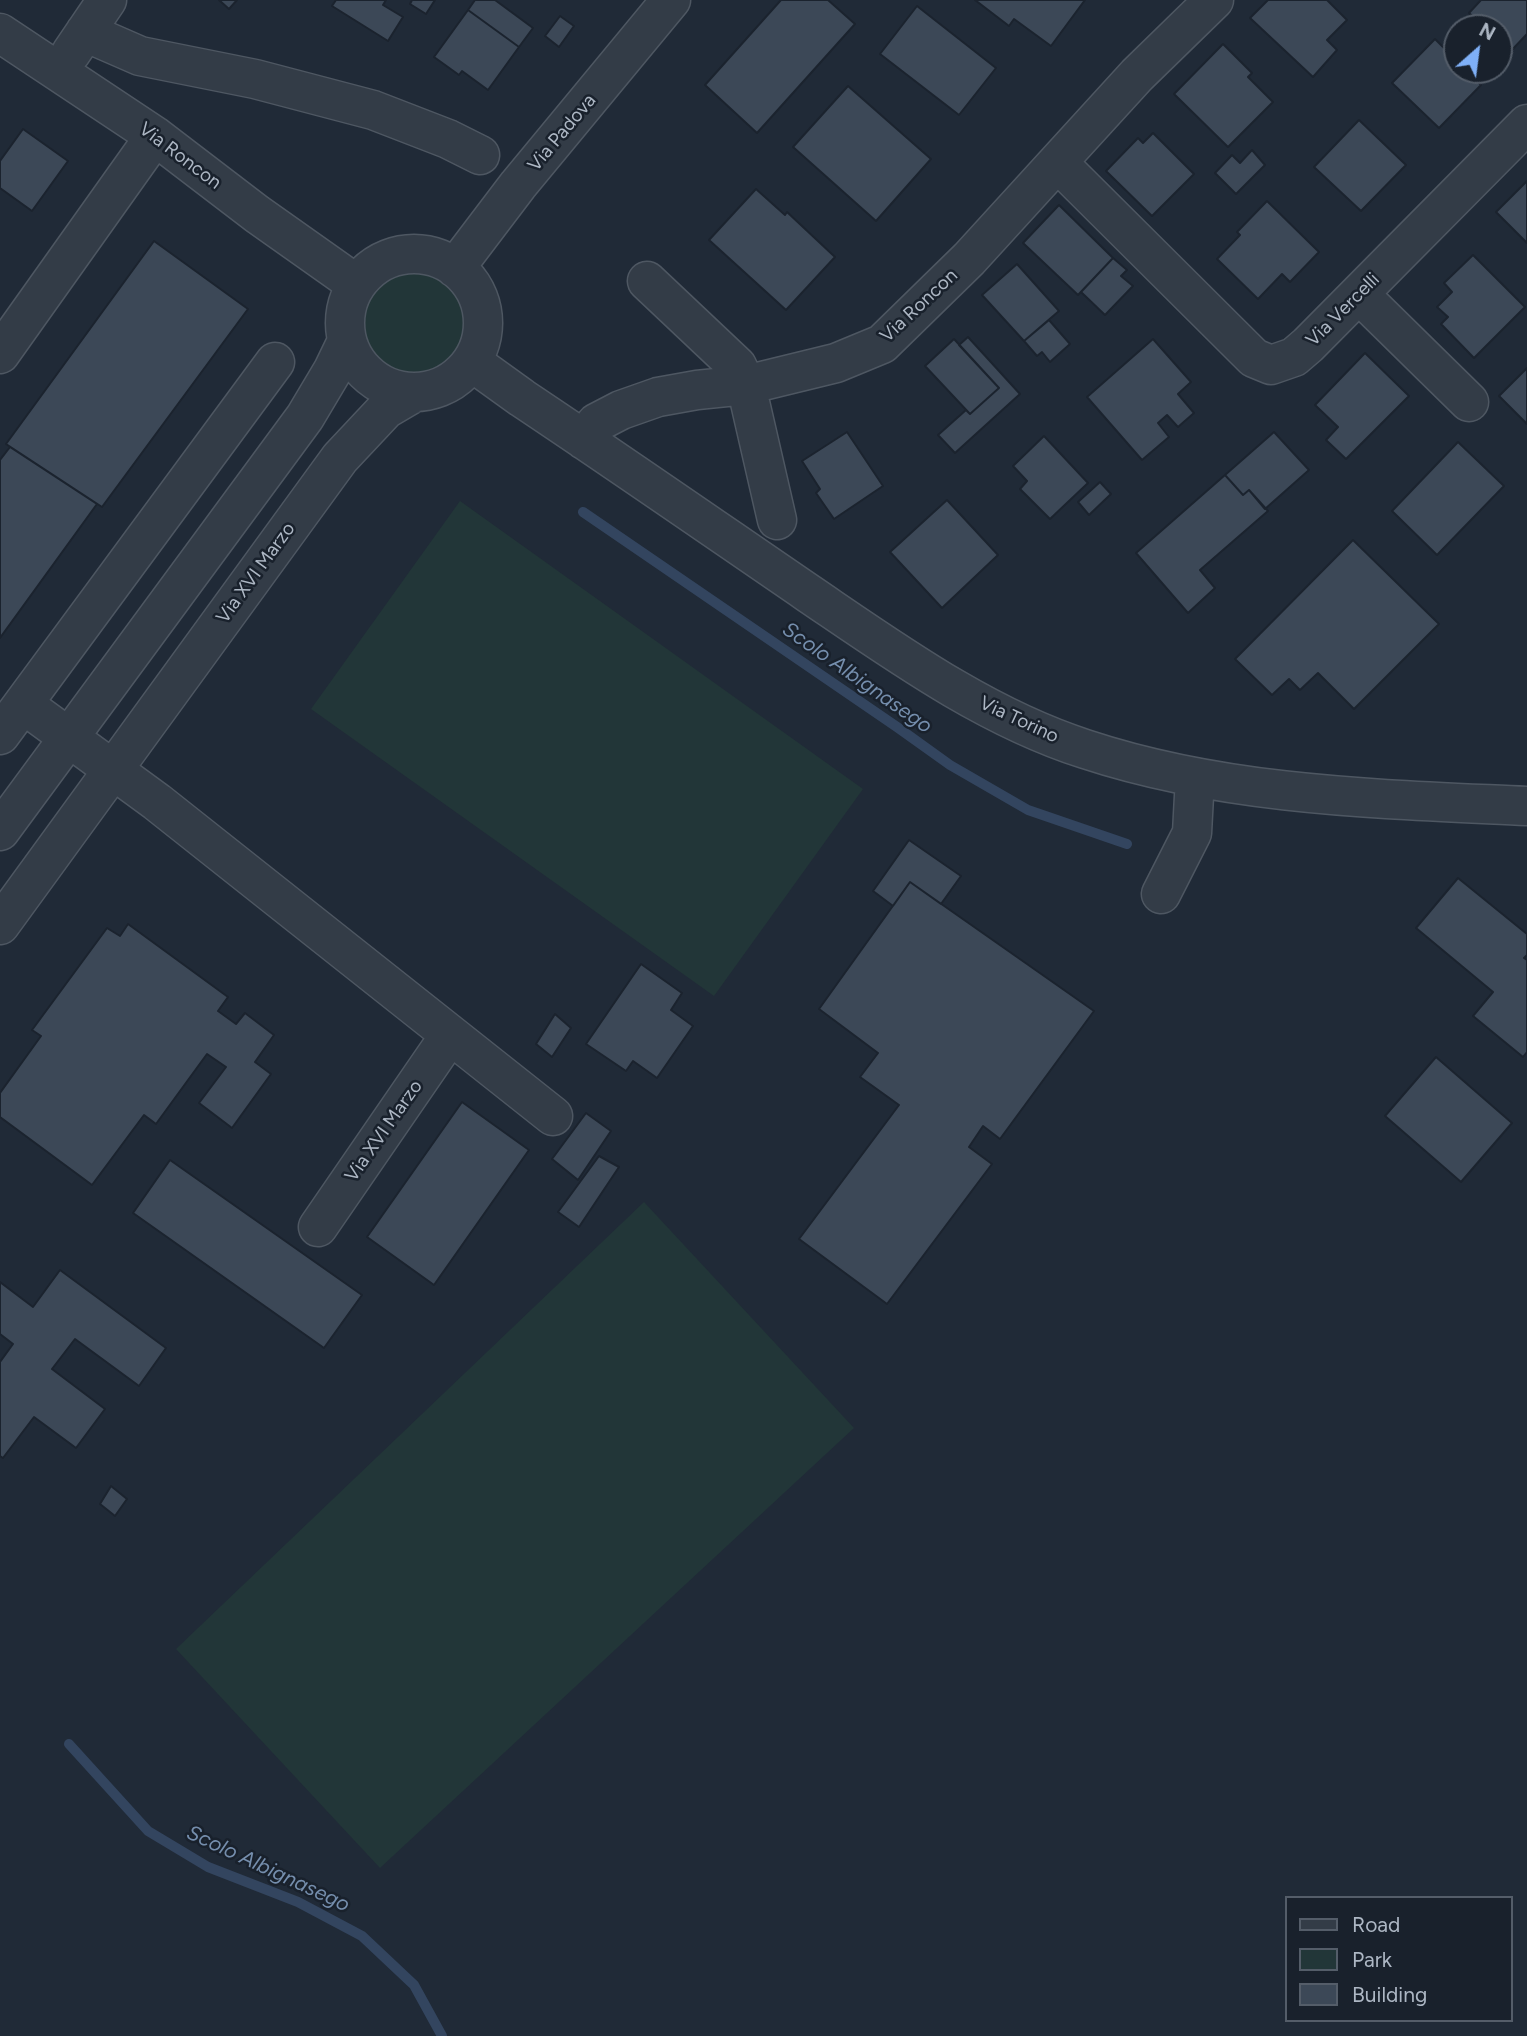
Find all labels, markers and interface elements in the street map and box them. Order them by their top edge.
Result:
north arrow [1443,14,1513,84]
text: N [1475,18,1499,45]
street label: Via Padova [523,90,601,176]
street label: Via Roncon [134,118,226,194]
street label: Via Roncon [876,264,962,348]
street label: Via Vercelli [1301,268,1385,352]
street label: Via XVI Marzo [212,518,300,628]
water label: Scolo Albignasego [777,617,937,739]
street label: Via Torino [976,692,1062,748]
street label: Via XVI Marzo [340,1076,428,1186]
water label: Scolo Albignasego [182,1820,354,1918]
legend [1286,1896,1513,2022]
text: Road [1352,1912,1400,1937]
text: Park [1352,1947,1392,1972]
text: Building [1352,1982,1427,2007]

